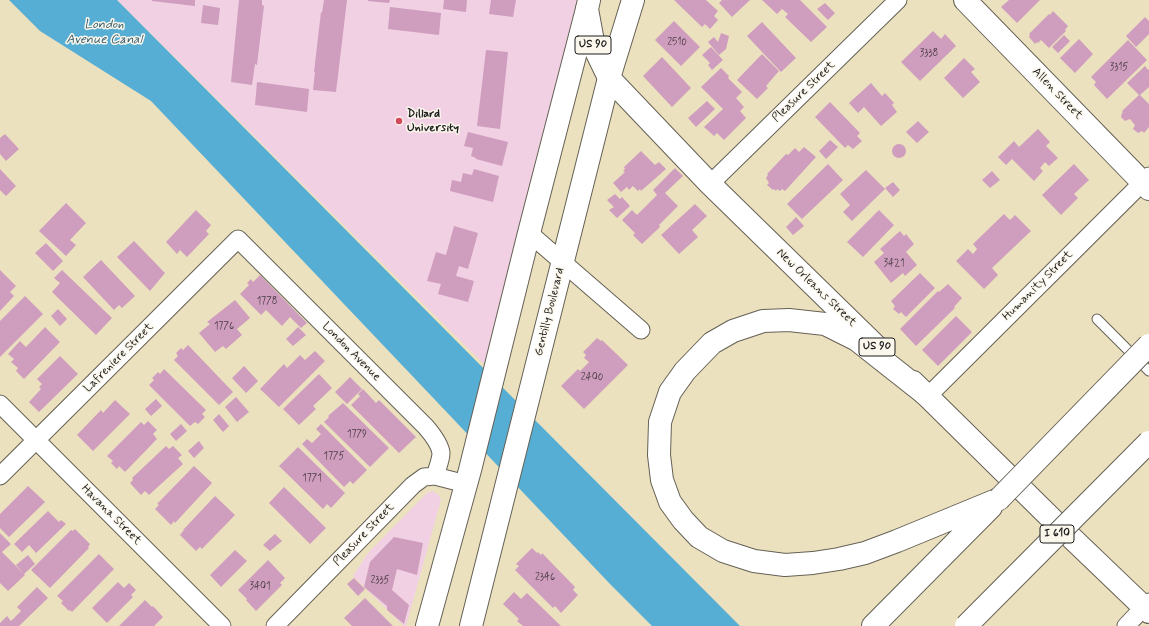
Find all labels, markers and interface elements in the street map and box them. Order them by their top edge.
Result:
water label: London Avenue Canal [66,17,142,48]
road number: US 90 [575,36,611,54]
house number: 2510 [667,37,687,49]
house number: 3338 [920,48,938,60]
street label: Pleasure Street [770,58,838,126]
house number: 3315 [1110,62,1128,74]
street label: Allen Street [1029,65,1085,123]
place label: Dillard University [407,107,459,135]
marker: Dillard University [394,116,404,126]
street label: New Orleans Street [773,246,859,330]
street label: Humanity Street [1000,248,1076,324]
house number: 3421 [883,258,905,270]
street label: Gentilly Boulevard [532,266,568,358]
house number: 1778 [257,296,277,308]
street label: Lafreniere Street [81,320,157,396]
street label: London Avenue [319,320,383,384]
house number: 1776 [214,321,234,333]
road number: US 90 [859,338,895,356]
house number: 2400 [581,372,603,384]
house number: 1779 [347,429,367,441]
house number: 1775 [323,451,345,463]
house number: 1771 [302,473,322,485]
street label: Havana Street [78,482,144,548]
street label: Pleasure Street [330,501,398,569]
road number: I 610 [1040,525,1074,543]
house number: 2346 [535,572,555,584]
house number: 2335 [370,575,390,587]
house number: 3401 [249,581,271,593]

